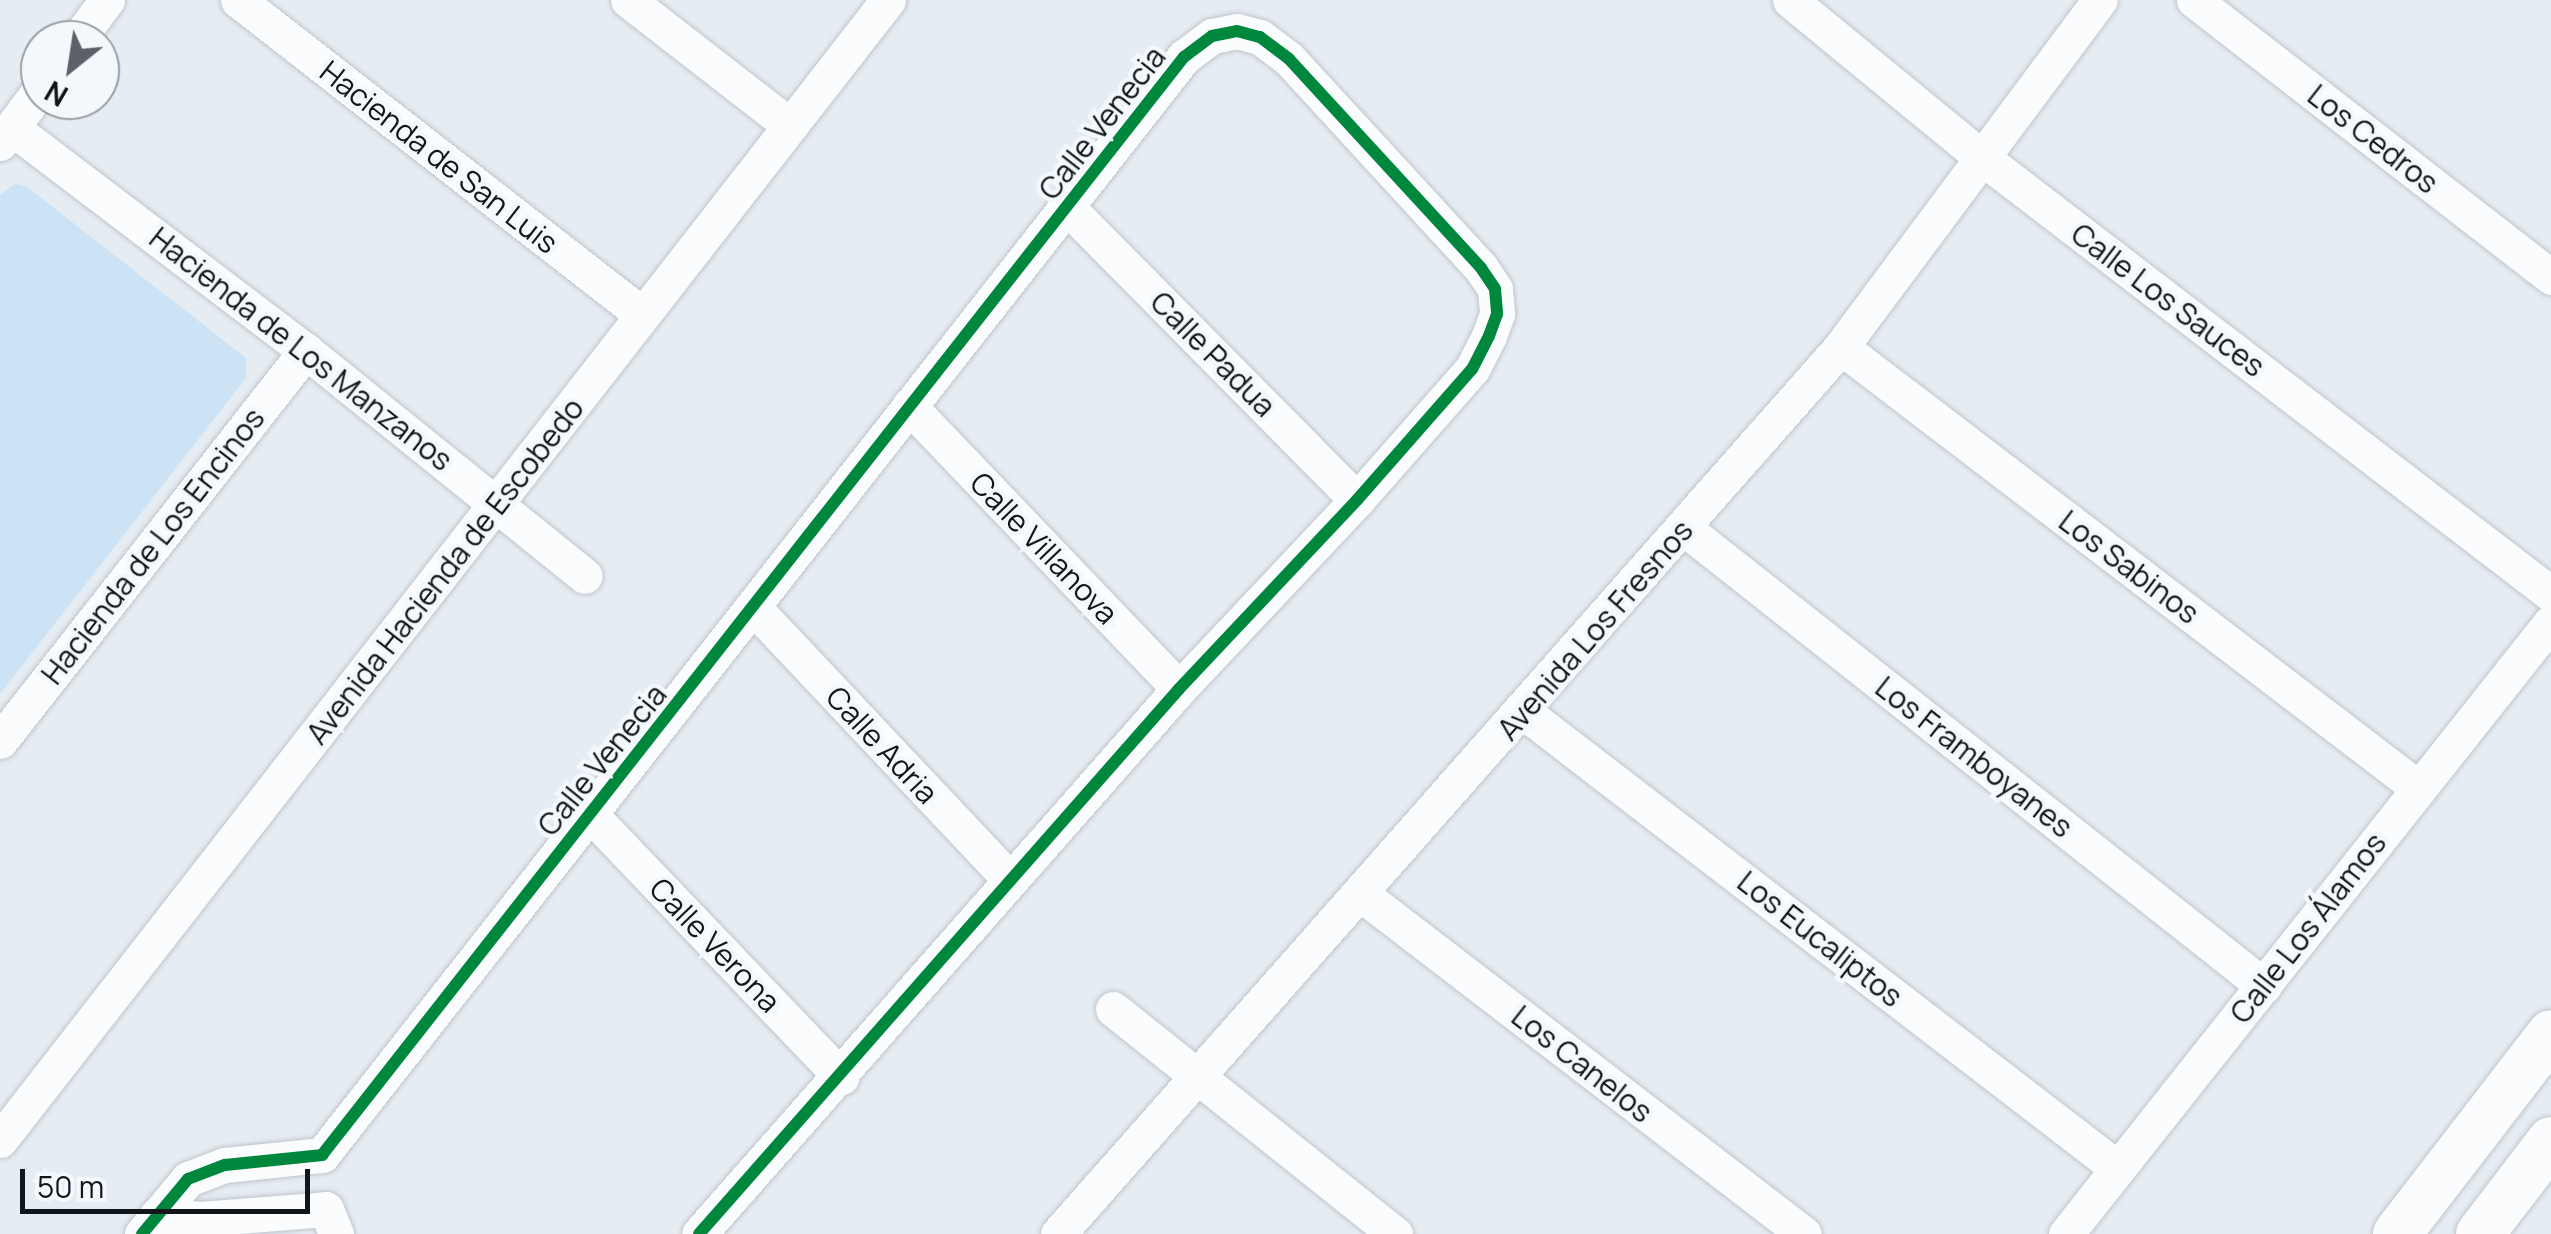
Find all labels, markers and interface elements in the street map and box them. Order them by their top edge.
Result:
north arrow [20,20,120,120]
street label: Calle Venecia [1031,39,1173,207]
street label: Hacienda de San Luis [313,53,565,261]
text: N [38,73,74,116]
street label: Los Cedros [2301,77,2445,201]
street label: Calle Los Sauces [2064,216,2272,384]
street label: Hacienda de Los Manzanos [143,220,459,478]
street label: Calle Padua [1143,284,1283,424]
street label: Avenida Hacienda de Escobedo [299,391,591,751]
street label: Hacienda de Los Encinos [34,401,272,691]
street label: Calle Villanova [963,465,1125,631]
street label: Los Sabinos [2052,503,2206,631]
street label: Avenida Los Fresnos [1490,513,1700,747]
street label: Los Framboyanes [1868,669,2080,845]
street label: Calle Venecia [530,677,674,843]
street label: Calle Adria [819,679,945,811]
street label: Calle Los Álamos [2222,826,2394,1030]
street label: Los Eucaliptos [1730,863,1910,1015]
street label: Calle Verona [642,871,788,1019]
street label: Los Canelos [1505,998,1659,1130]
scale bar [25,1149,315,1211]
text: 50 m [37,1166,104,1207]

